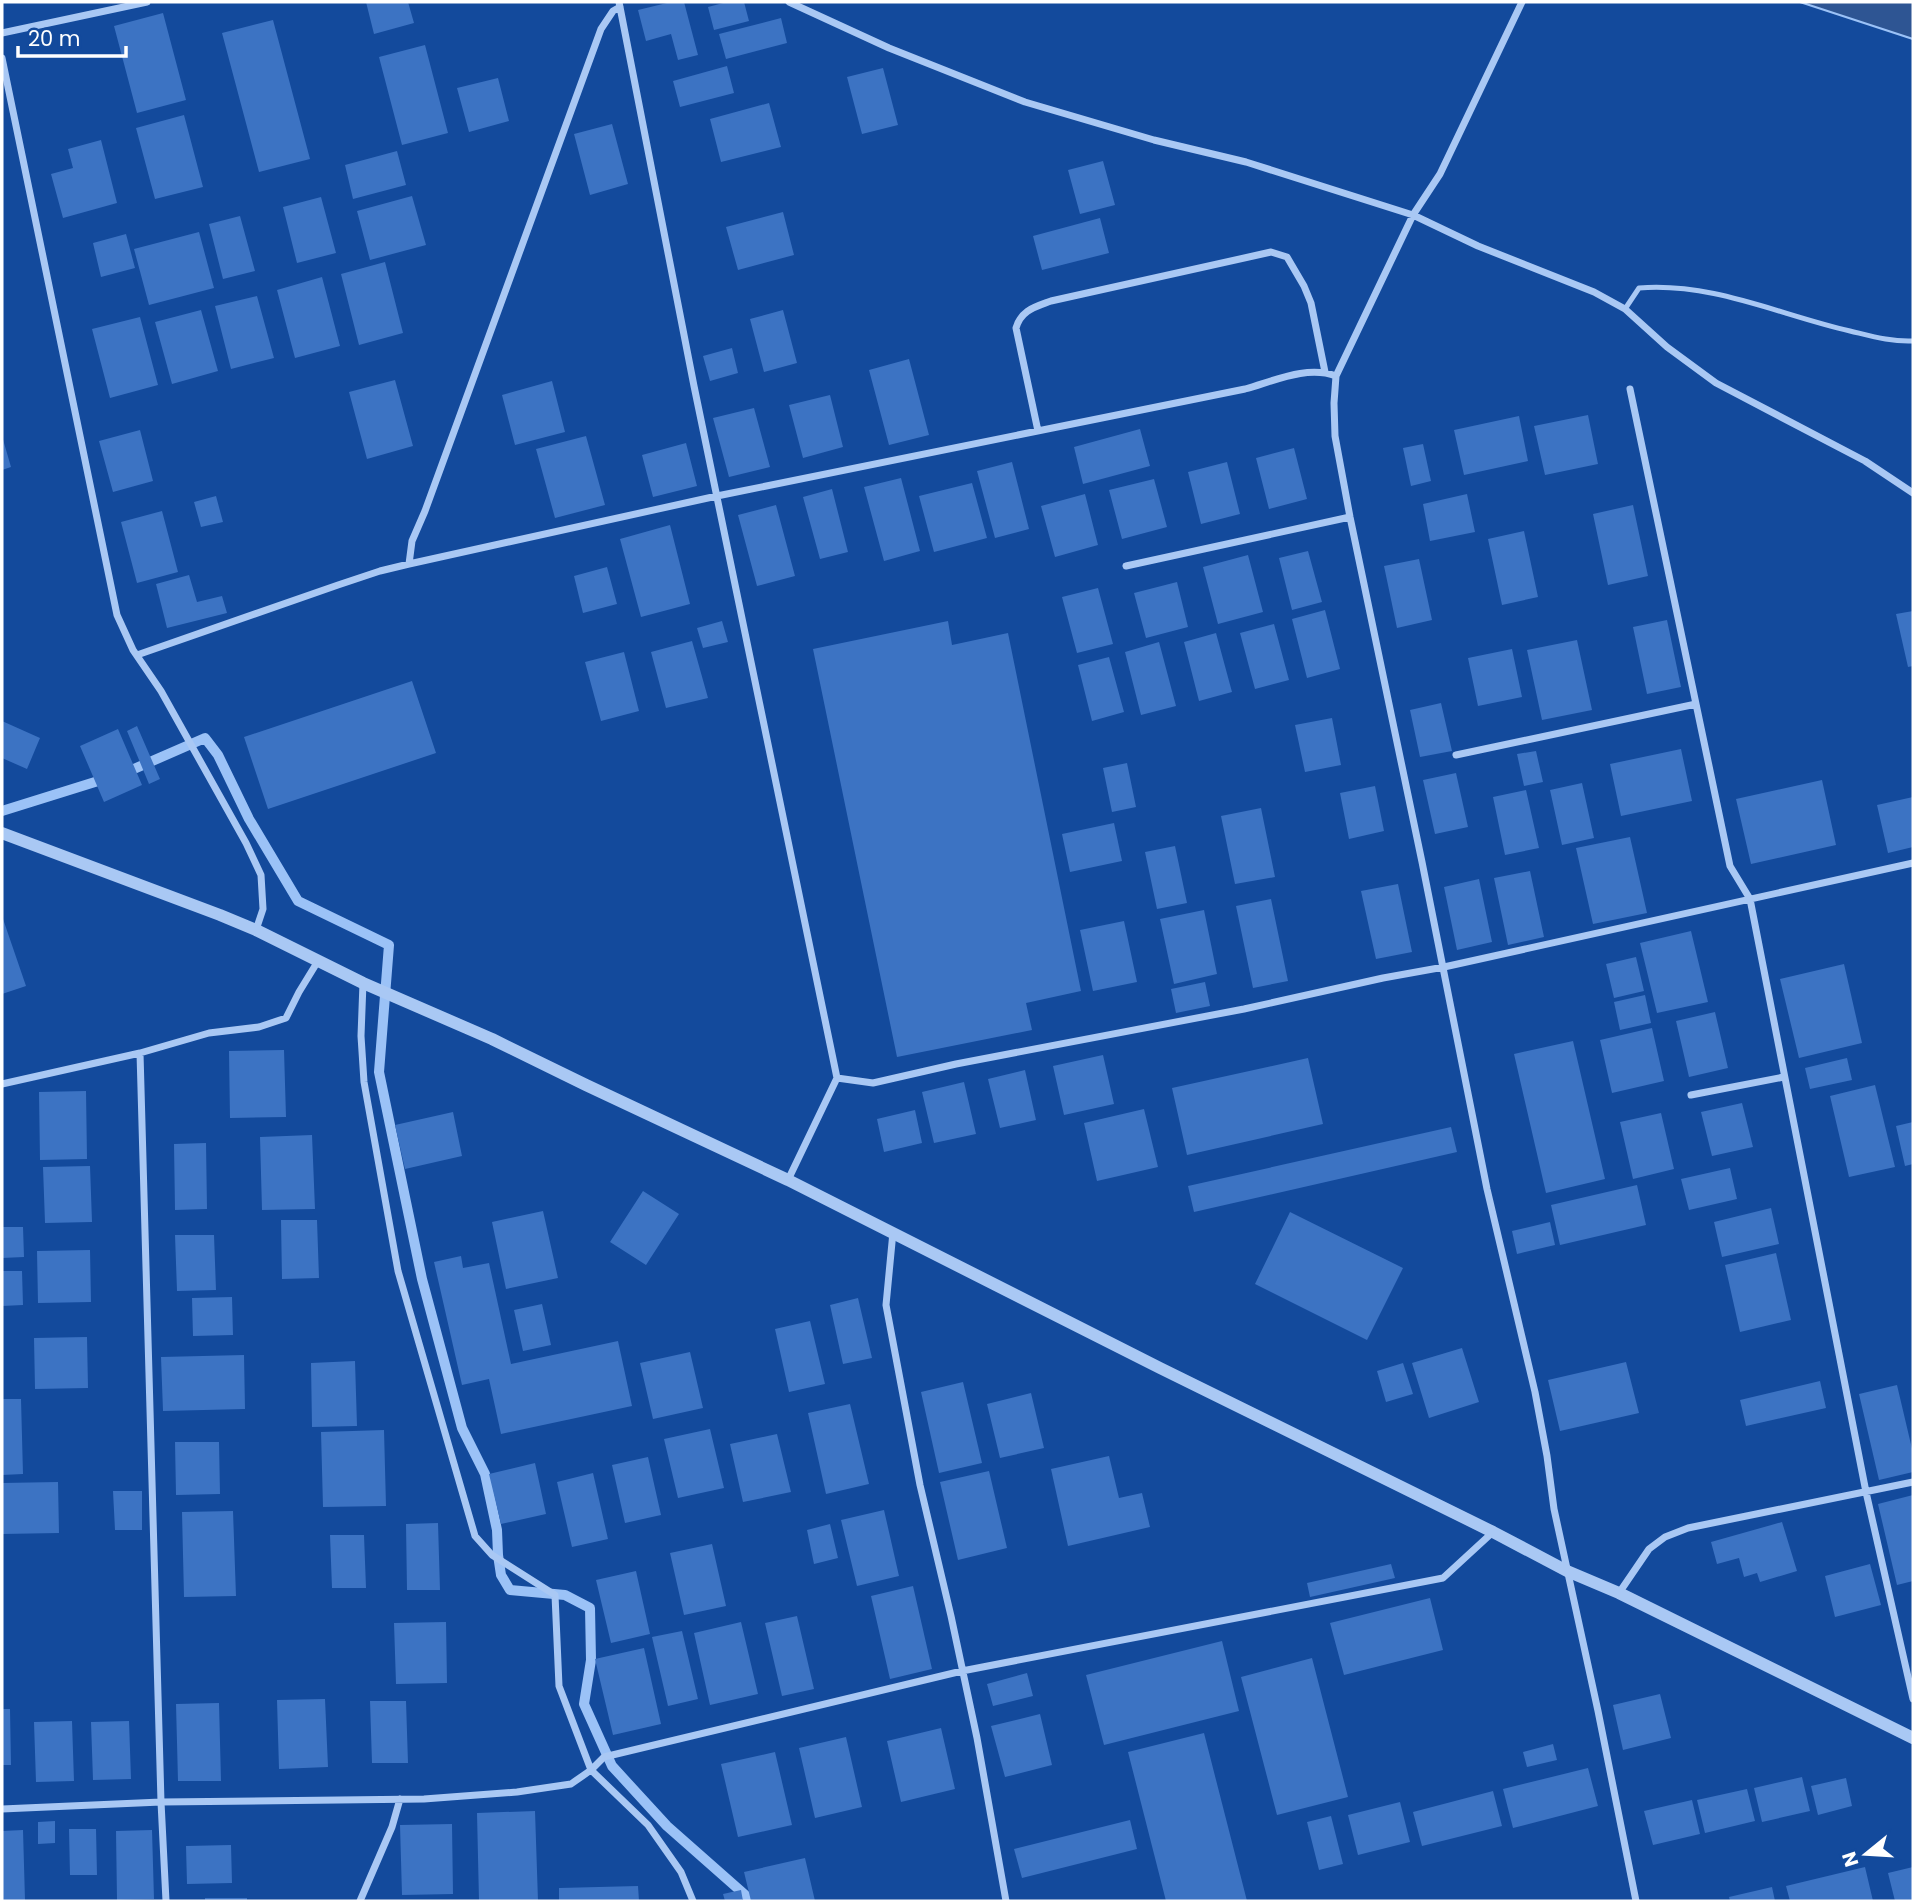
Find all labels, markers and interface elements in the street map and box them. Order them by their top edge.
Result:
scale bar [18,14,126,58]
text: 20 m [28,24,81,53]
north arrow [1831,1819,1901,1889]
text: N [1835,1848,1865,1870]

